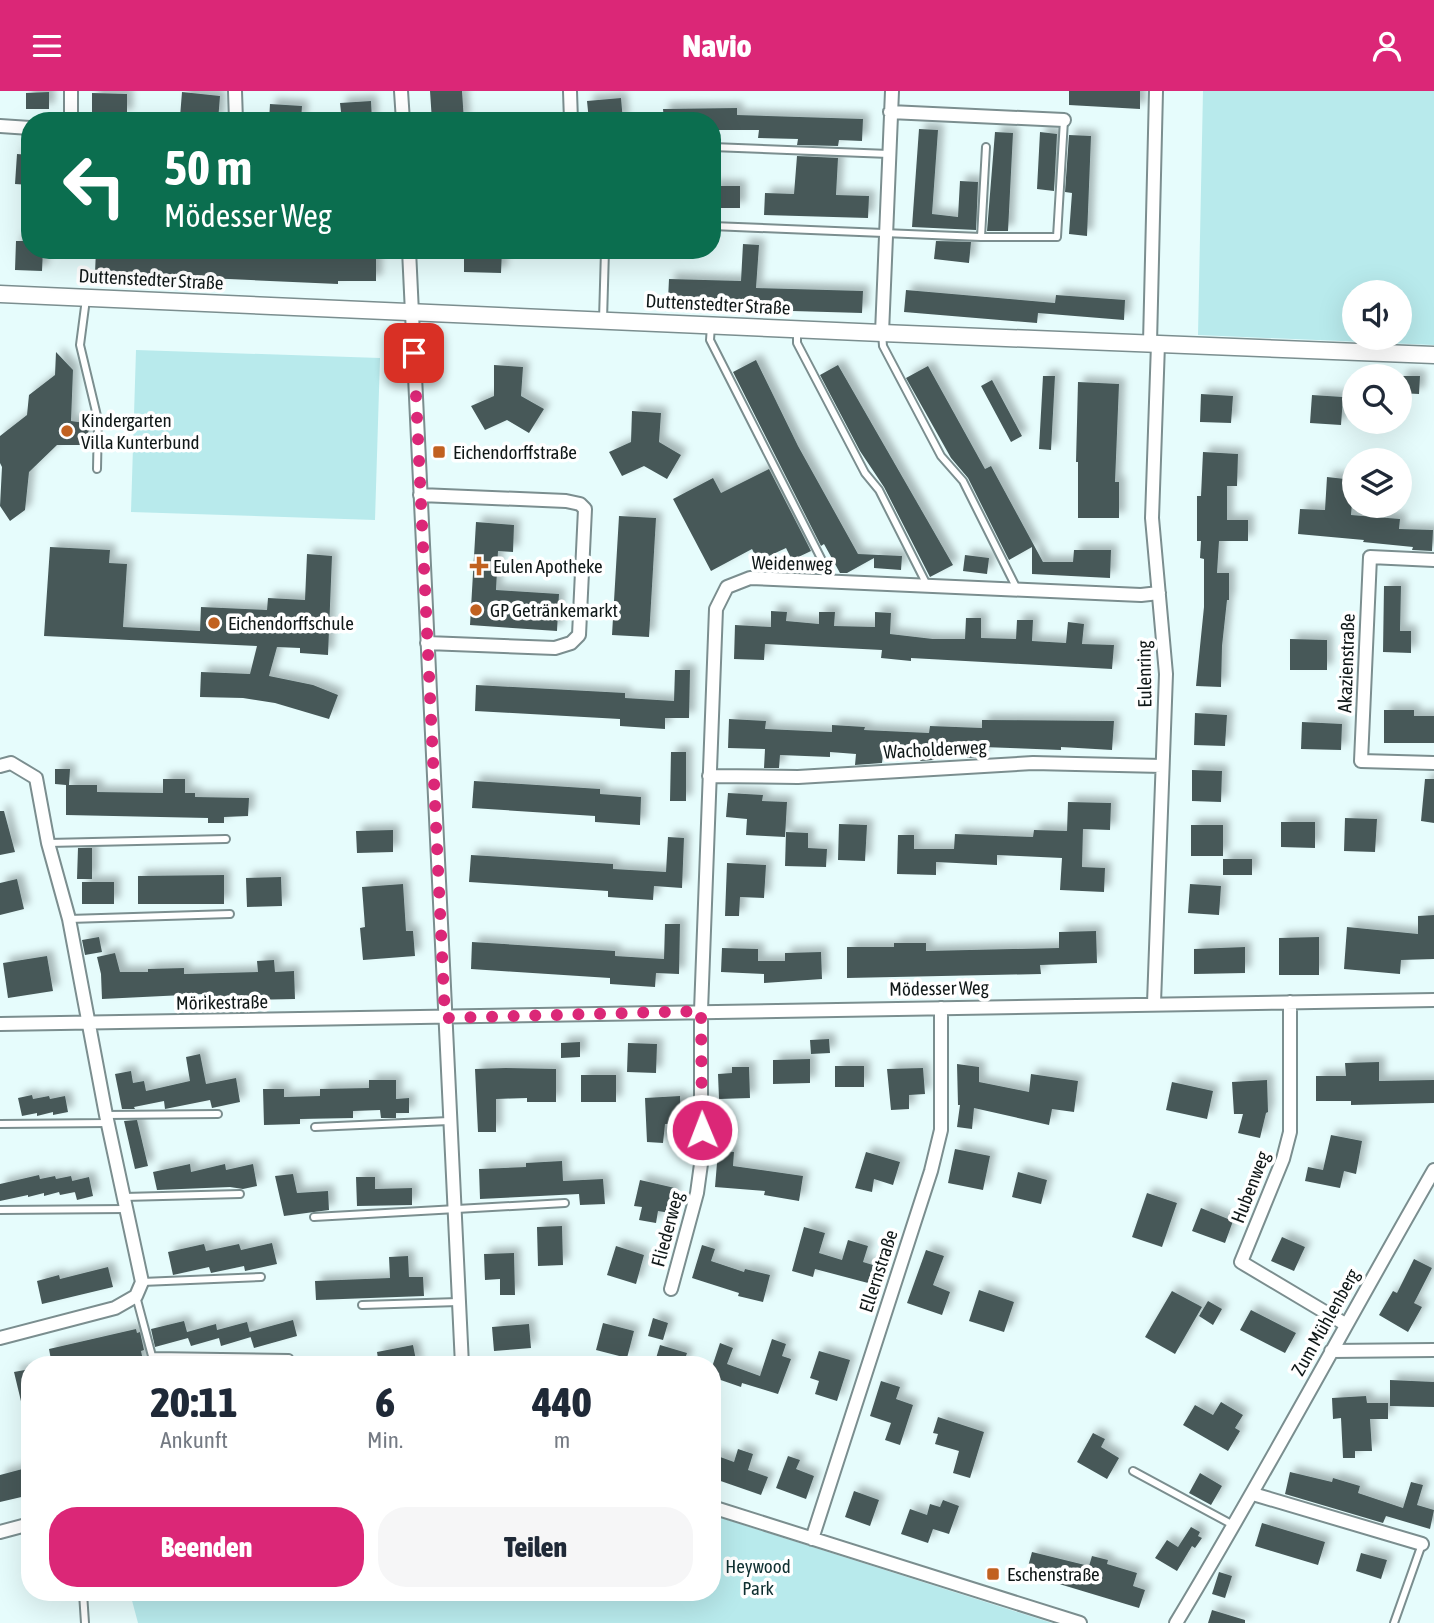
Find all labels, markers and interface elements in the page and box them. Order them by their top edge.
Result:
icon: menu [28,27,66,65]
text: Navio [682,27,752,64]
icon: person [1368,27,1406,65]
text: 50 m [164,139,252,195]
icon: left [49,140,140,231]
text: Mödesser Weg [164,197,332,234]
street label: Duttenstedter Straße [78,264,224,294]
map controls [1342,280,1412,518]
button: sound [1342,280,1412,350]
street label: Duttenstedter Straße [645,289,791,319]
pin [384,323,444,383]
icon: arrive [395,334,433,372]
button: search [1342,364,1412,434]
place label: Kindergarten Villa Kunterbund [81,409,200,453]
marker: Kindergarten Villa Kunterbund [59,423,75,439]
place label: Eichendorffstraße [453,441,577,463]
marker: Eichendorffstraße [431,444,447,460]
button: layers [1342,448,1412,518]
street label: Weidenweg [751,551,834,575]
place label: Eulen Apotheke [493,555,603,577]
marker: Eulen Apotheke [471,558,487,574]
place label: GP Getränkemarkt [490,599,618,621]
marker: GP Getränkemarkt [468,602,484,618]
place label: Eichendorffschule [228,612,354,634]
street label: Akazienstraße [1333,613,1359,713]
marker: Eichendorffschule [206,615,222,631]
street label: Eulenring [1132,639,1156,708]
street label: Wacholderweg [883,735,988,763]
street label: Mödesser Weg [889,976,990,1000]
street label: Mörikestraße [176,990,268,1014]
position arrow [665,1093,739,1167]
street label: Hubenweg [1226,1147,1274,1226]
street label: Fliederweg [646,1188,688,1269]
street label: Ellernstraße [854,1227,902,1315]
street label: Zum Mühlenberg [1287,1264,1364,1379]
text: 20:11 [150,1378,238,1426]
text: 6 [375,1378,395,1426]
text: 440 [532,1378,592,1426]
text: Ankunft [160,1427,228,1453]
text: Min. [367,1427,403,1453]
text: m [554,1427,570,1453]
button: Beenden [49,1507,364,1587]
button: Teilen [378,1507,693,1587]
park label: Heywood Park [725,1555,791,1599]
place label: Eschenstraße [1007,1563,1100,1585]
marker: Eschenstraße [985,1566,1001,1582]

